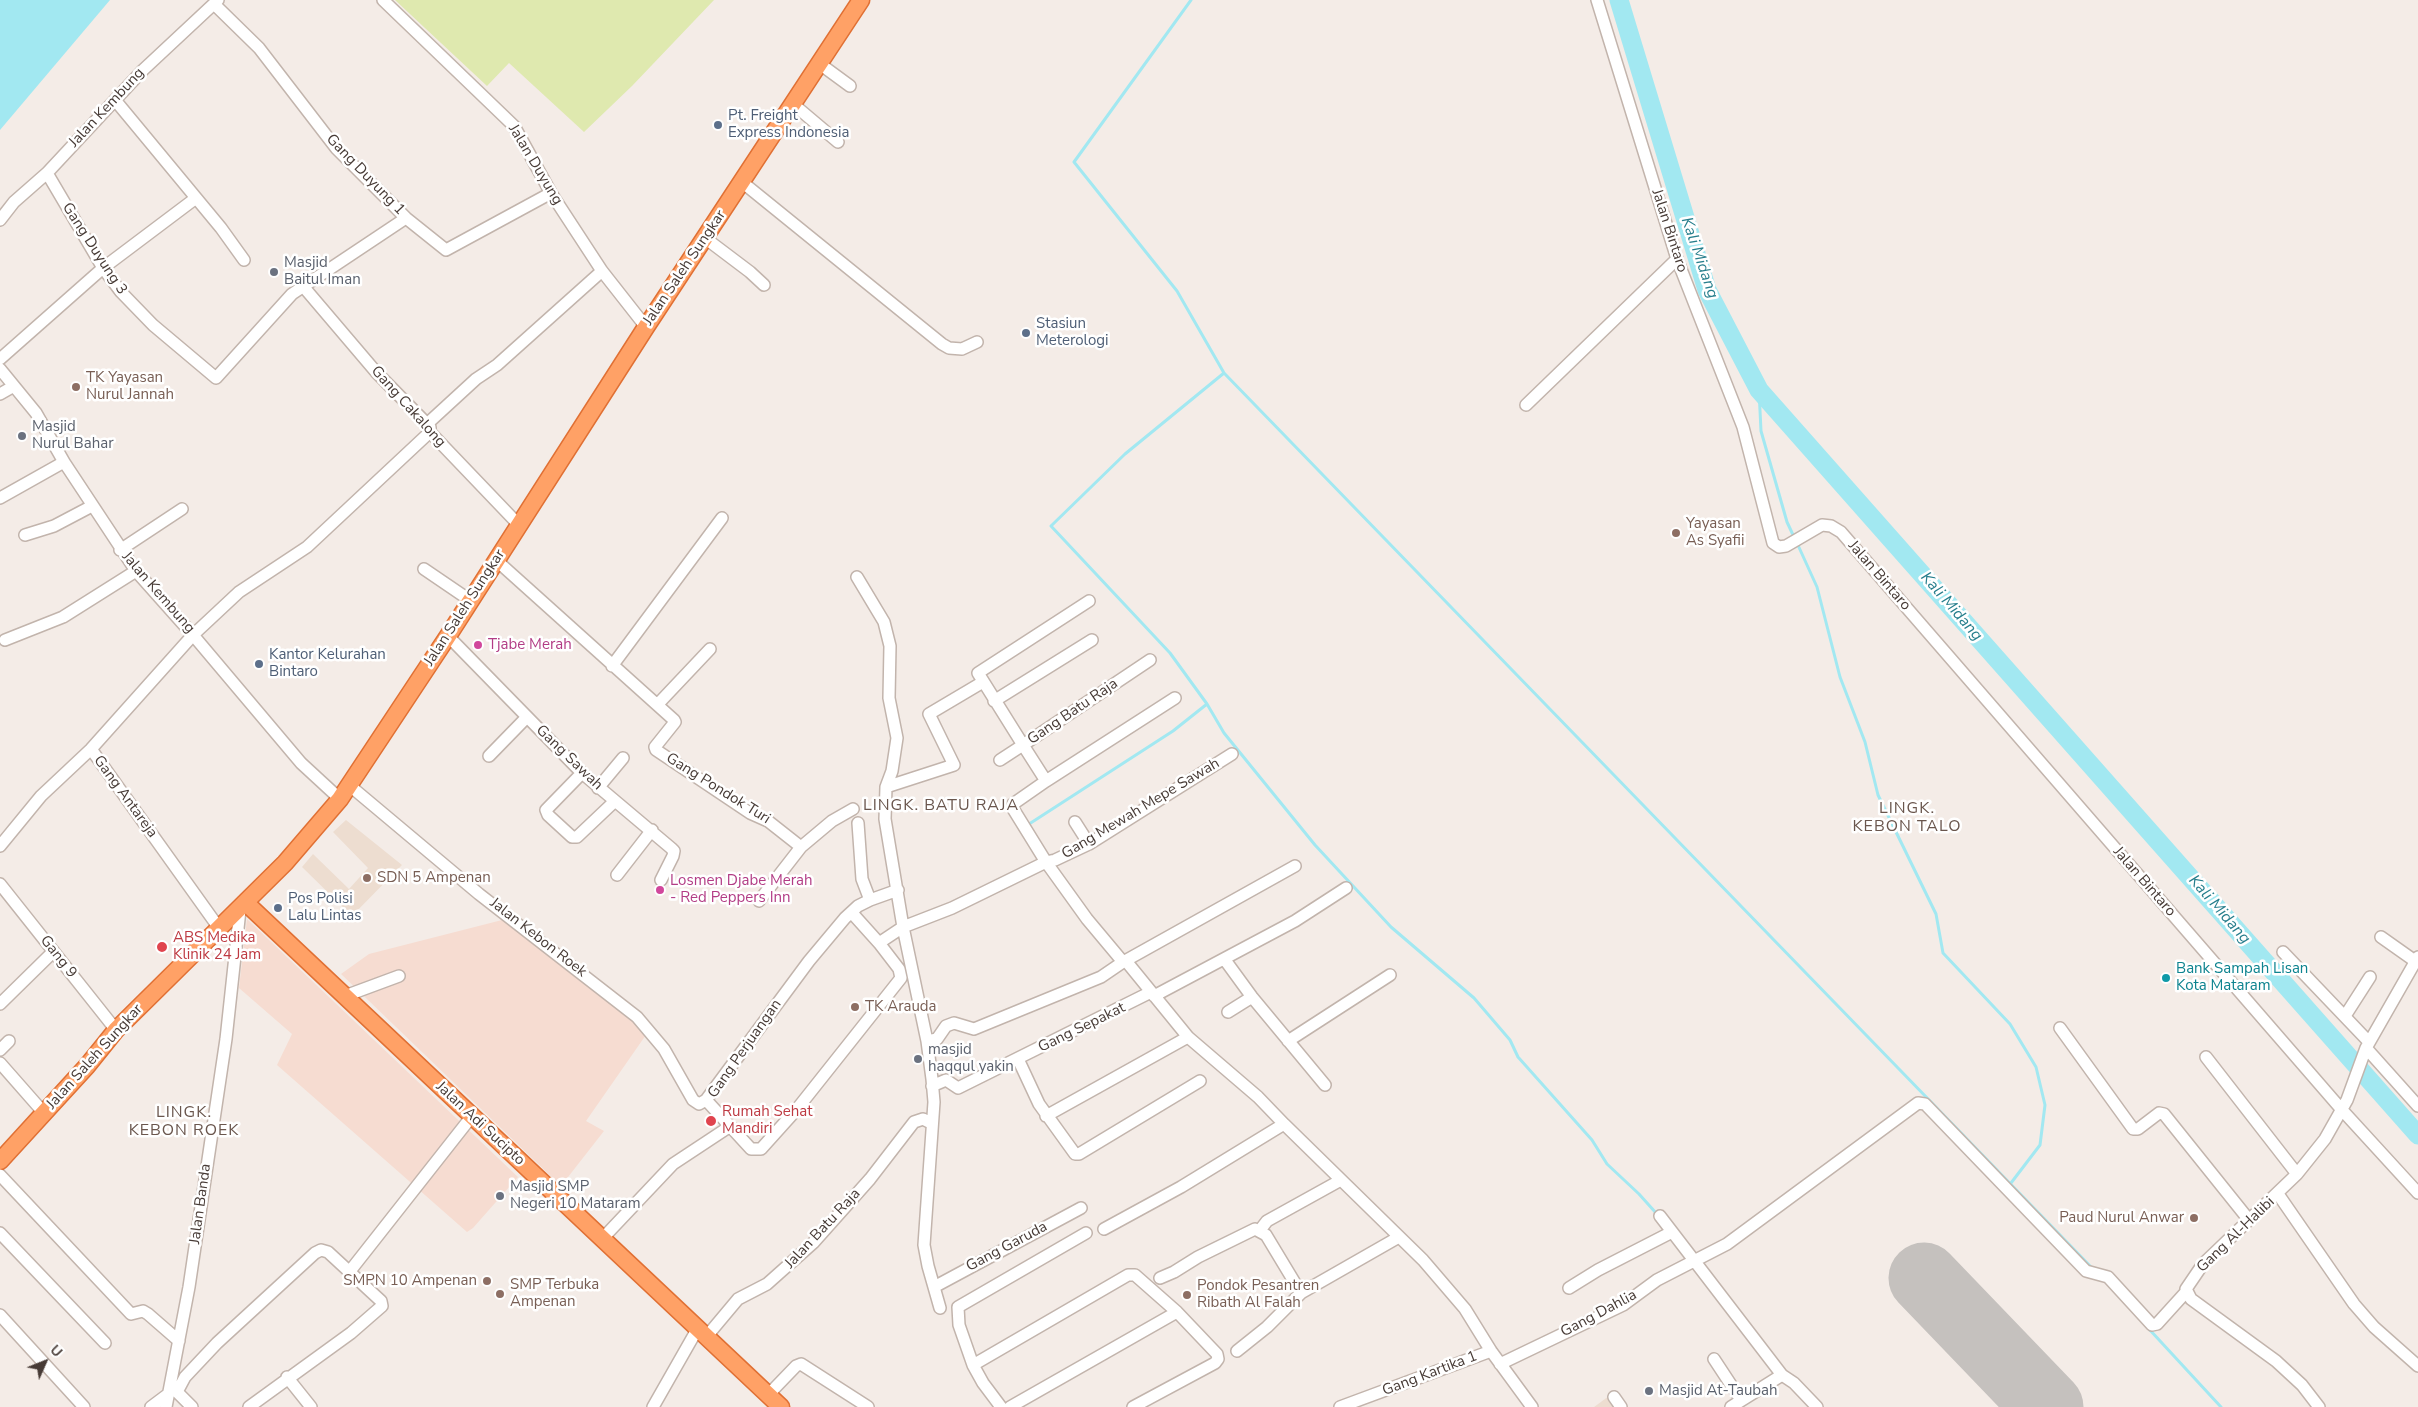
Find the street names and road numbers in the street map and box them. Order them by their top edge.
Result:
street label: Jalan Kembung [66,65,148,151]
street label: Jalan Duyung [504,122,566,208]
street label: Gang Duyung 1 [322,131,408,219]
street label: Jalan Bintaro [1647,187,1691,275]
street label: Gang Duyung 3 [58,200,130,298]
street label: Jalan Saleh Sungkar [640,207,730,329]
street label: Gang Cakalong [367,363,449,451]
street label: Jalan Bintaro [1844,537,1914,615]
street label: Jalan Saleh Sungkar [421,546,509,670]
street label: Jalan Kembung [118,549,198,637]
street label: Gang Batu Raja [1024,675,1122,749]
street label: Gang Sawah [532,722,606,794]
street label: Gang Pondok Turi [662,750,774,828]
street label: Gang Antareja [89,752,161,842]
street label: Gang Mewah Mepe Sawah [1059,755,1223,863]
street label: Jalan Bintaro [2109,843,2179,921]
street label: Jalan Kebon Roek [486,895,590,981]
street label: Gang 9 [36,932,80,982]
street label: Gang Perjuangan [704,996,786,1102]
street label: Gang Sepakat [1036,999,1128,1057]
street label: Jalan Saleh Sungkar [43,1001,147,1113]
street label: Jalan Adi Sucipto [432,1078,528,1170]
street label: Jalan Banda [186,1163,216,1245]
street label: Jalan Batu Raja [781,1185,865,1273]
street label: Gang Al-Halibi [2193,1193,2279,1277]
street label: Gang Garuda [963,1218,1051,1276]
street label: Gang Dahlia [1558,1286,1640,1342]
street label: Gang Kartika 1 [1380,1348,1480,1400]

